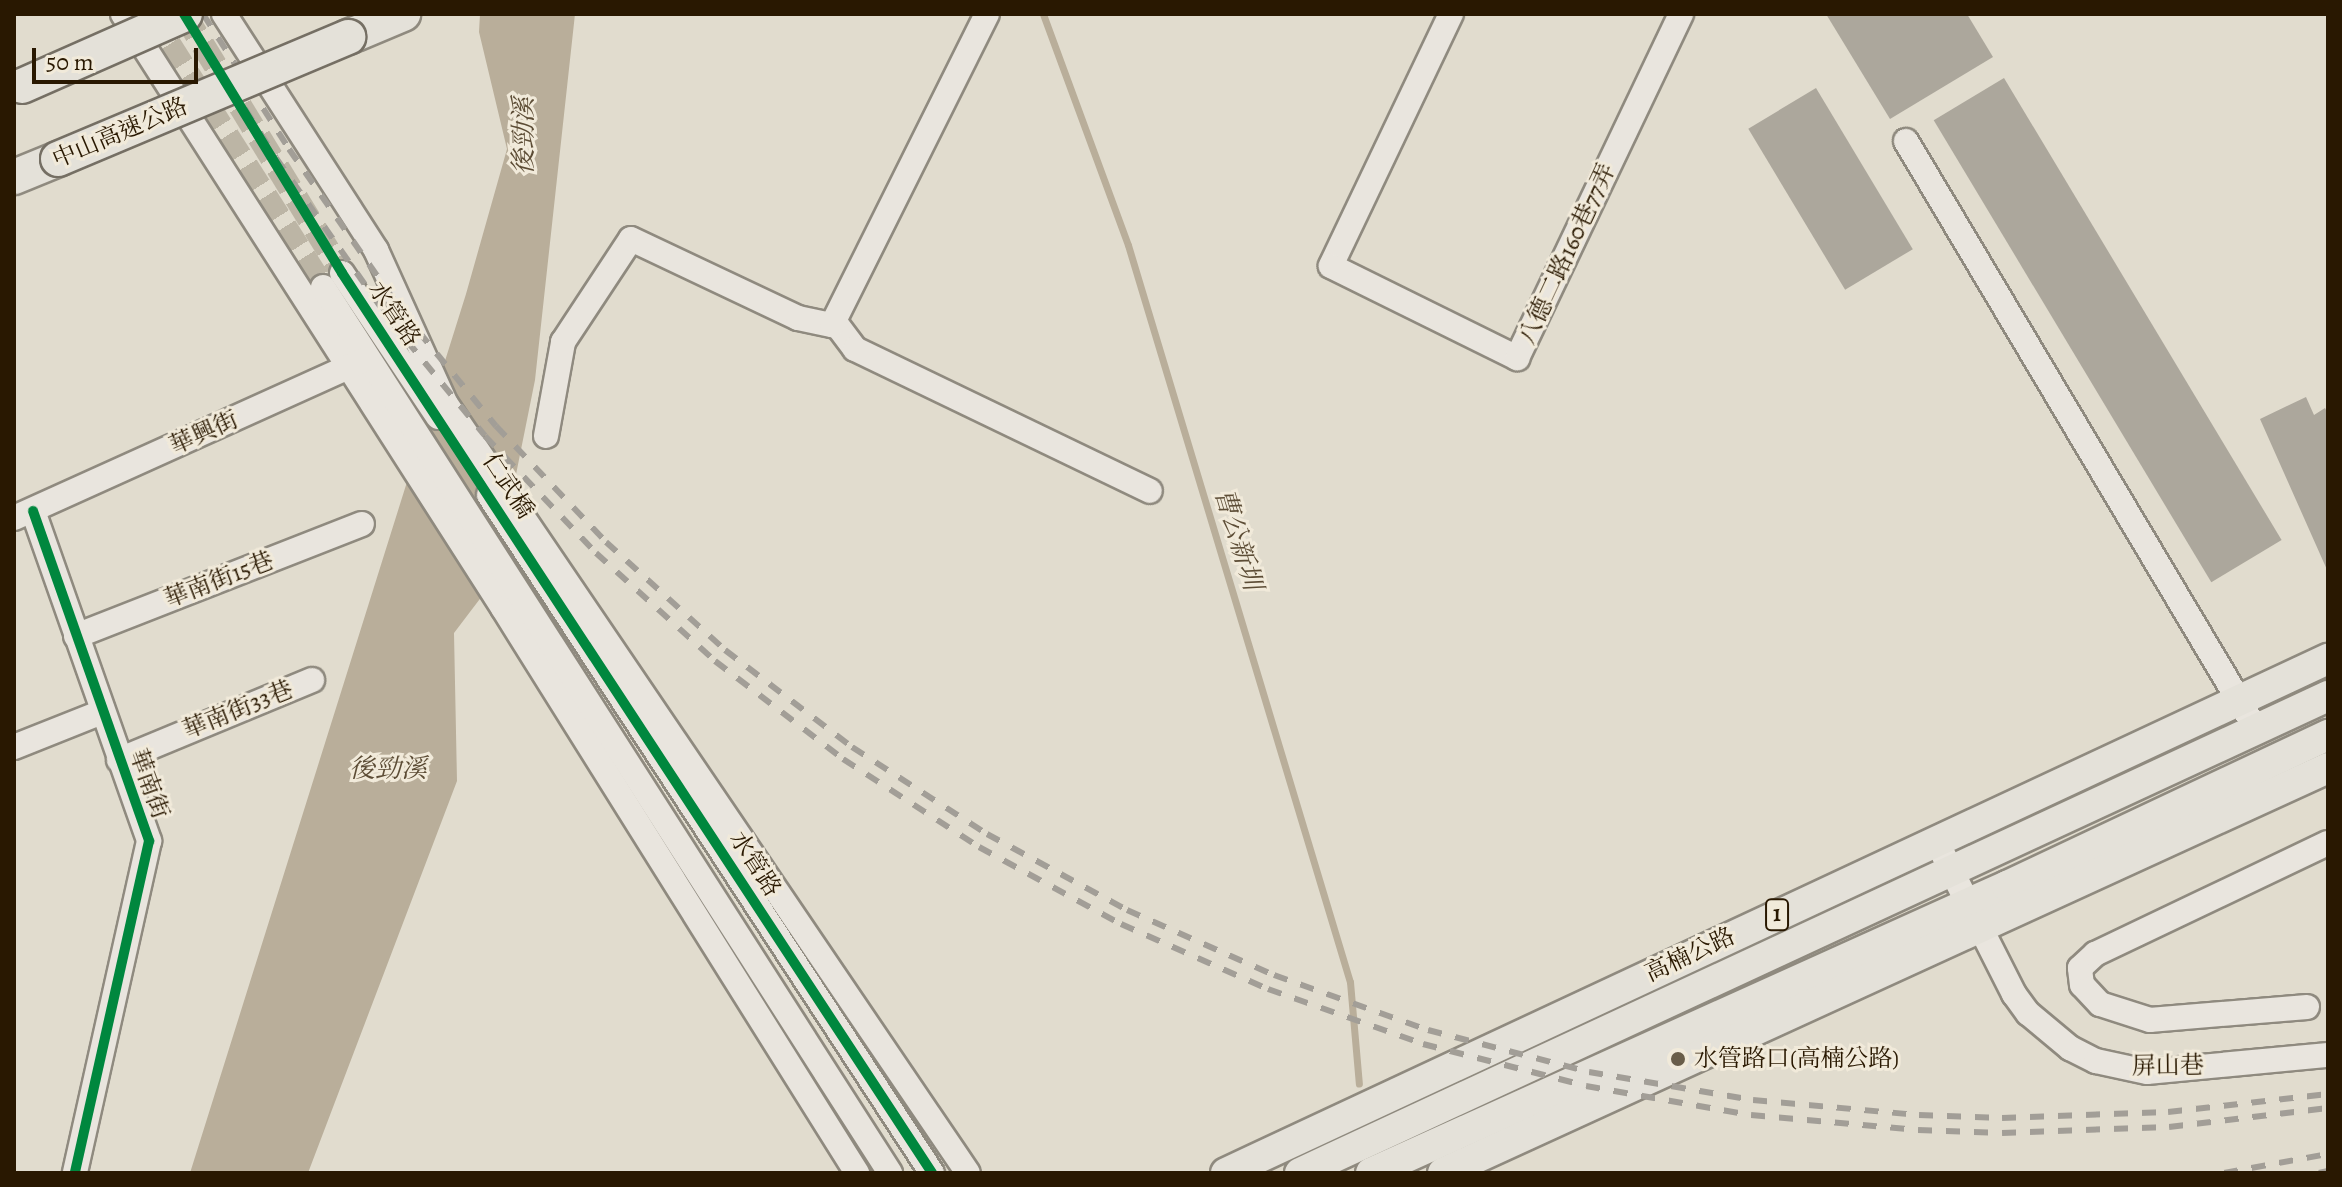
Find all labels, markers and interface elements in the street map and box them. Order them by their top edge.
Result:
scale bar [36,32,202,82]
text: 50 m [46,46,94,78]
street label: 中山高速公路 [48,92,192,174]
water label: 後勁溪 [508,97,540,175]
street label: 八德二路160巷77弄 [1512,159,1622,349]
street label: 水管路 [362,276,426,352]
street label: 華興街 [165,405,243,461]
street label: 仁武橋 [476,448,540,524]
water label: 曹公新圳 [1208,485,1268,593]
street label: 華南街15巷 [160,546,278,614]
street label: 華南街33巷 [179,675,297,745]
street label: 華南街 [123,745,175,823]
water label: 後勁溪 [349,753,427,785]
street label: 水管路 [723,826,787,902]
road number: 1 [1765,897,1789,933]
street label: 高楠公路 [1640,922,1740,988]
place label: 水管路口(高楠公路) [1694,1045,1899,1073]
marker: 水管路口(高楠公路) [1669,1050,1687,1068]
street label: 屏山巷 [2132,1051,2204,1081]

